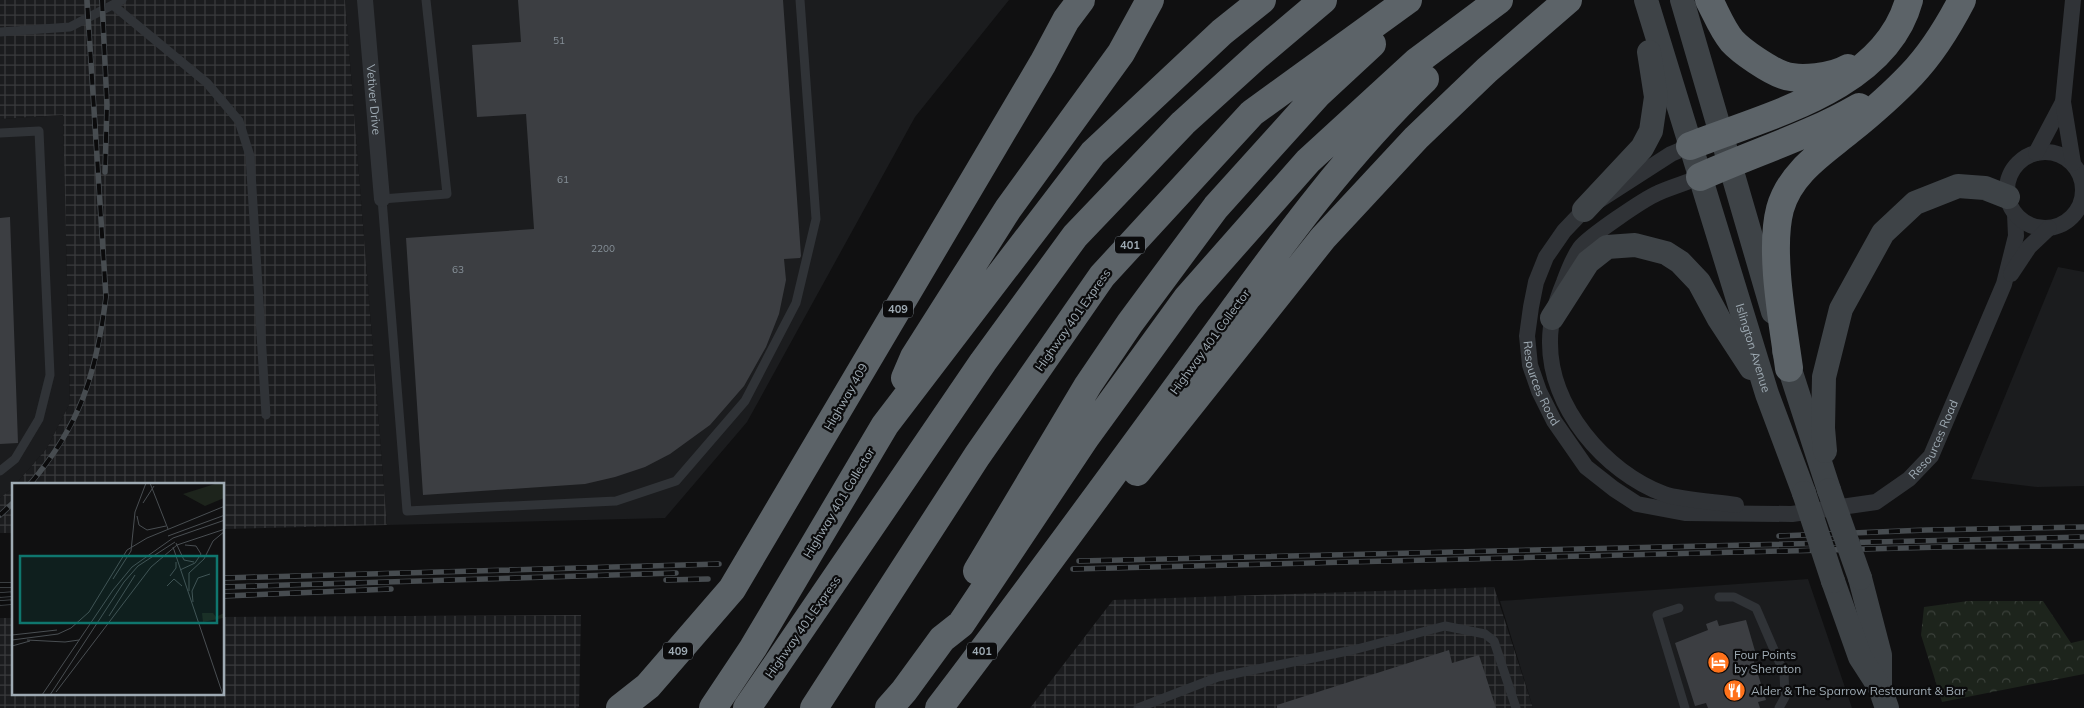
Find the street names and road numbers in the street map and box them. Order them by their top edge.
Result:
street label: Vetiver Drive [364,64,384,135]
road number: 401 [1115,236,1145,254]
street label: Highway 401 Express [1032,266,1114,374]
street label: Highway 401 Collector [1166,286,1253,397]
road number: 409 [883,300,913,318]
street label: Islington Avenue [1733,302,1774,394]
street label: Resources Road [1521,340,1563,428]
street label: Highway 409 [820,361,871,433]
street label: Resources Road [1905,397,1961,482]
street label: Highway 401 Collector [800,444,878,561]
street label: Highway 401 Express [762,573,844,681]
road number: 409 [663,642,693,659]
road number: 401 [967,642,997,659]

